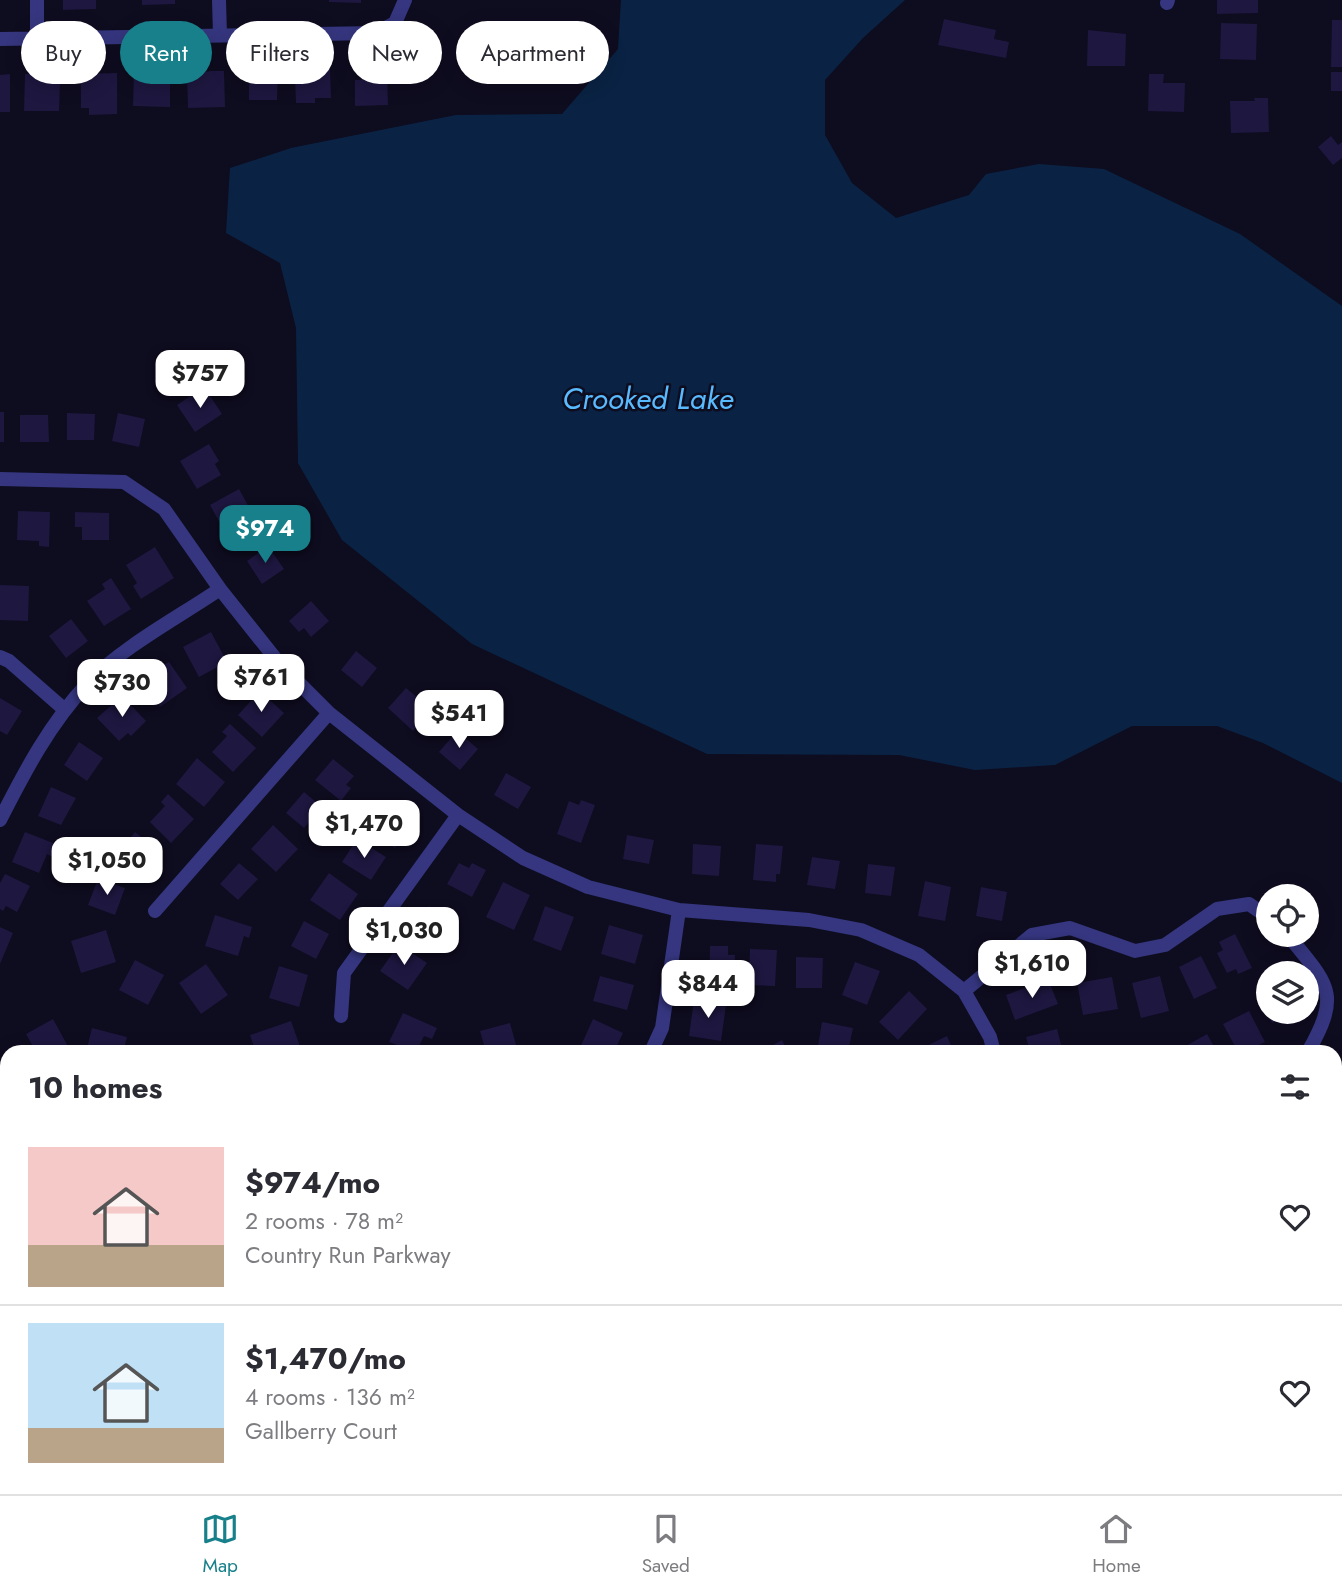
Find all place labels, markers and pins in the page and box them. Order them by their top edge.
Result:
pin: $757 [159,350,241,410]
pin: $974 [224,505,306,565]
pin: $761 [220,654,302,714]
pin: $730 [81,660,163,719]
pin: $541 [418,690,500,750]
pin: $1,470 [307,800,421,860]
pin: $1,050 [50,838,164,897]
pin: $1,030 [347,908,461,967]
pin: $1,610 [975,940,1089,1000]
pin: $844 [667,960,749,1020]

